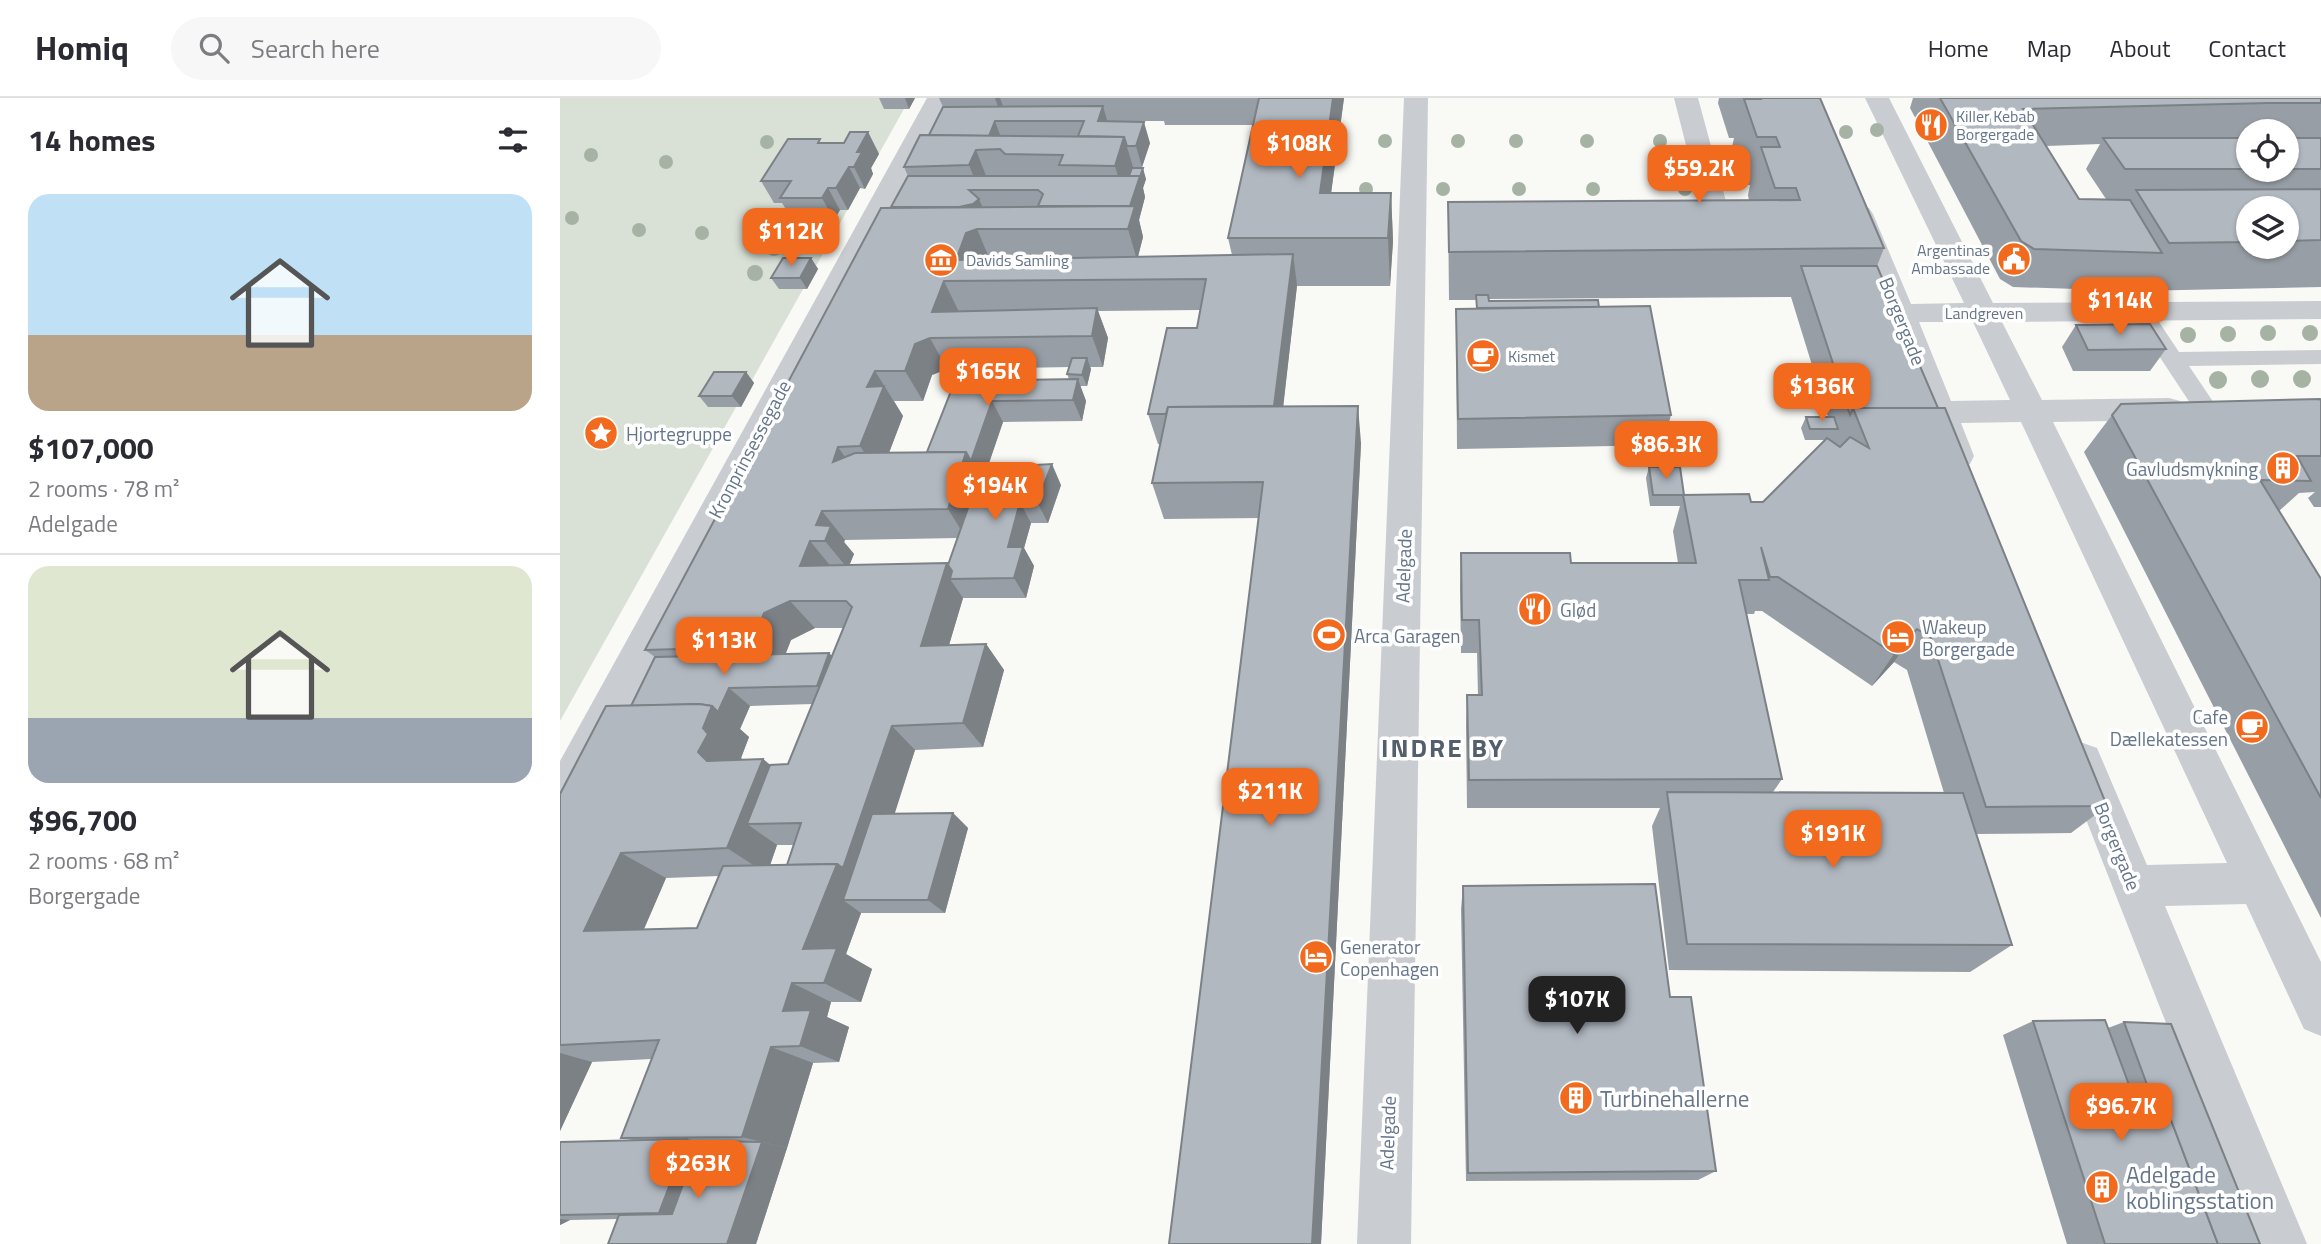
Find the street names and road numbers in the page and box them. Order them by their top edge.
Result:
street label: Borgergade [1872,272,1934,370]
street label: Landgreven [1945,301,2023,325]
street label: Kronprinsessegade [700,375,798,523]
street label: Adelgade [1387,528,1419,604]
street label: Borgergade [2087,797,2149,895]
street label: Adelgade [1371,1095,1403,1171]

